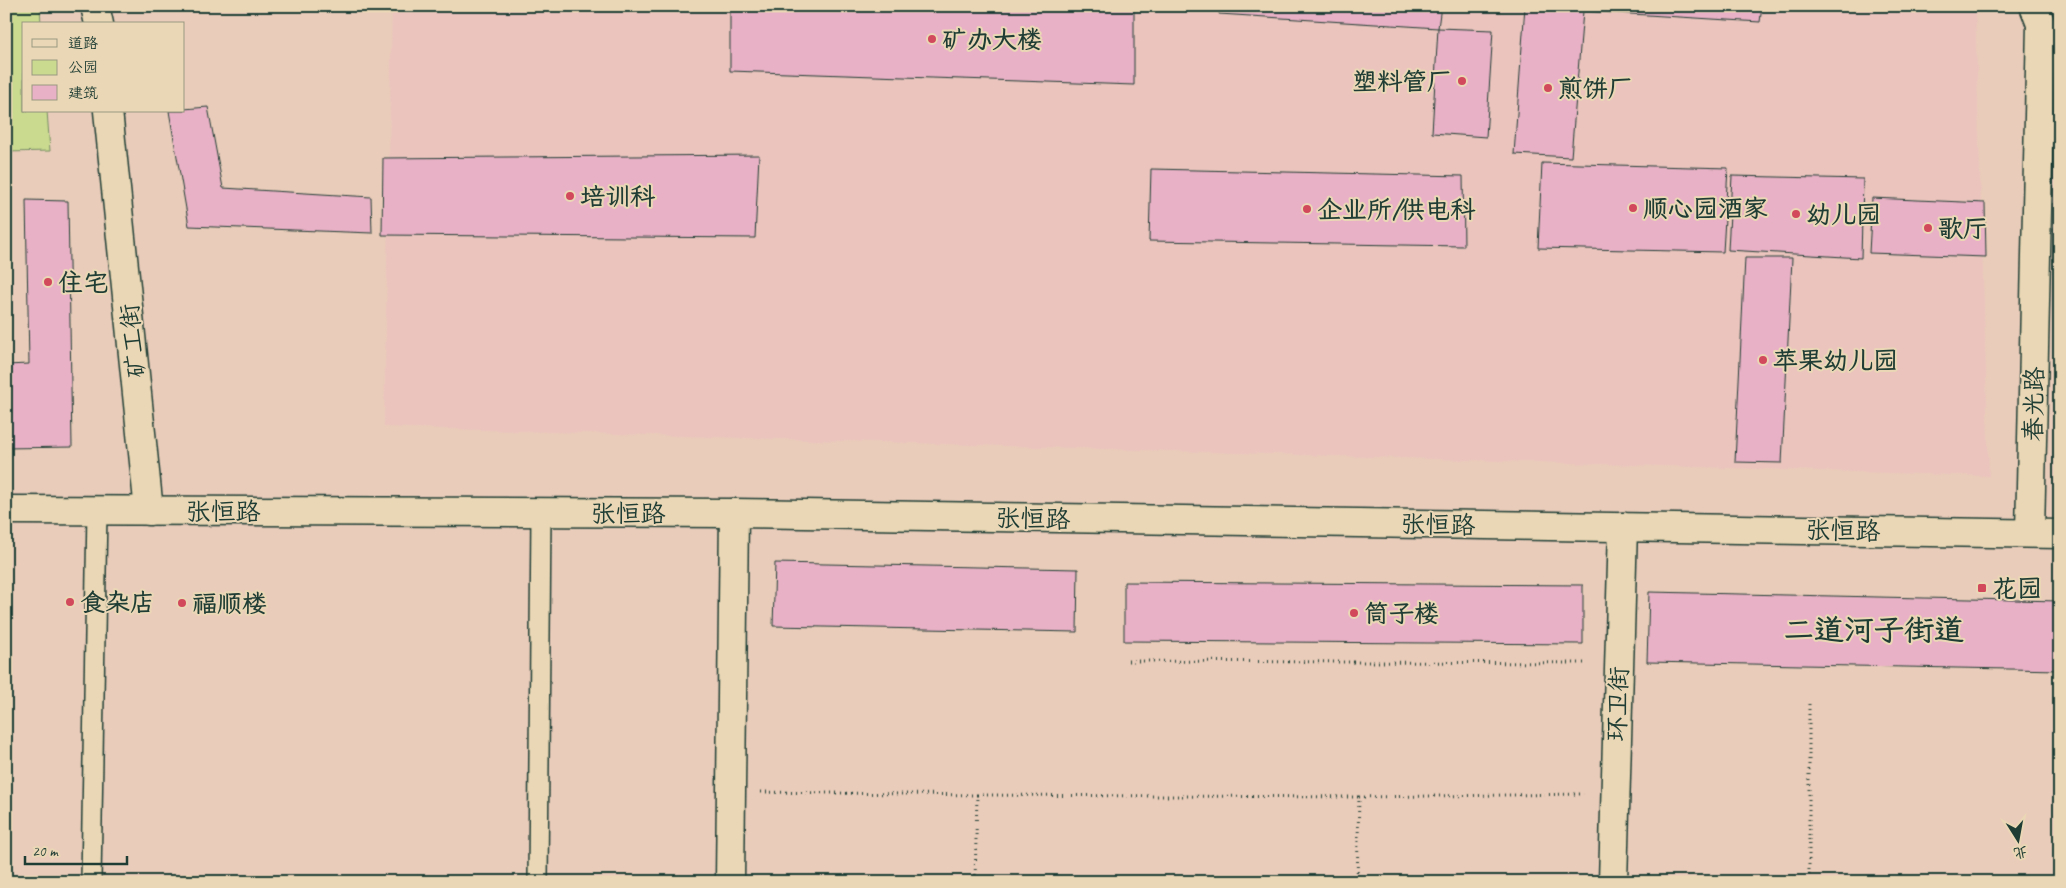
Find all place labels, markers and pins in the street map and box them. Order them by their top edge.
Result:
place label: 矿办大楼 [942,24,1042,56]
marker: 矿办大楼 [926,33,938,45]
place label: 塑料管厂 [1352,66,1452,98]
place label: 煎饼厂 [1558,73,1633,105]
marker: 塑料管厂 [1456,75,1468,87]
marker: 煎饼厂 [1542,82,1554,94]
place label: 培训科 [580,181,656,213]
marker: 培训科 [564,190,576,202]
place label: 顺心园酒家 [1643,193,1768,225]
place label: 企业所/供电科 [1317,194,1476,226]
place label: 幼儿园 [1806,199,1881,231]
marker: 顺心园酒家 [1627,202,1639,214]
marker: 企业所/供电科 [1301,203,1313,215]
marker: 幼儿园 [1790,208,1802,220]
place label: 歌厅 [1938,213,1988,245]
marker: 歌厅 [1922,222,1934,234]
place label: 住宅 [58,267,108,299]
marker: 住宅 [42,276,54,288]
place label: 苹果幼儿园 [1773,345,1898,377]
marker: 苹果幼儿园 [1757,354,1769,366]
place label: 花园 [1992,573,2042,605]
marker: 花园 [1976,582,1988,594]
place label: 食杂店 [80,587,155,619]
place label: 福顺楼 [192,588,267,620]
marker: 食杂店 [64,596,76,608]
marker: 福顺楼 [176,597,188,609]
place label: 筒子楼 [1364,598,1439,630]
marker: 筒子楼 [1348,607,1360,619]

